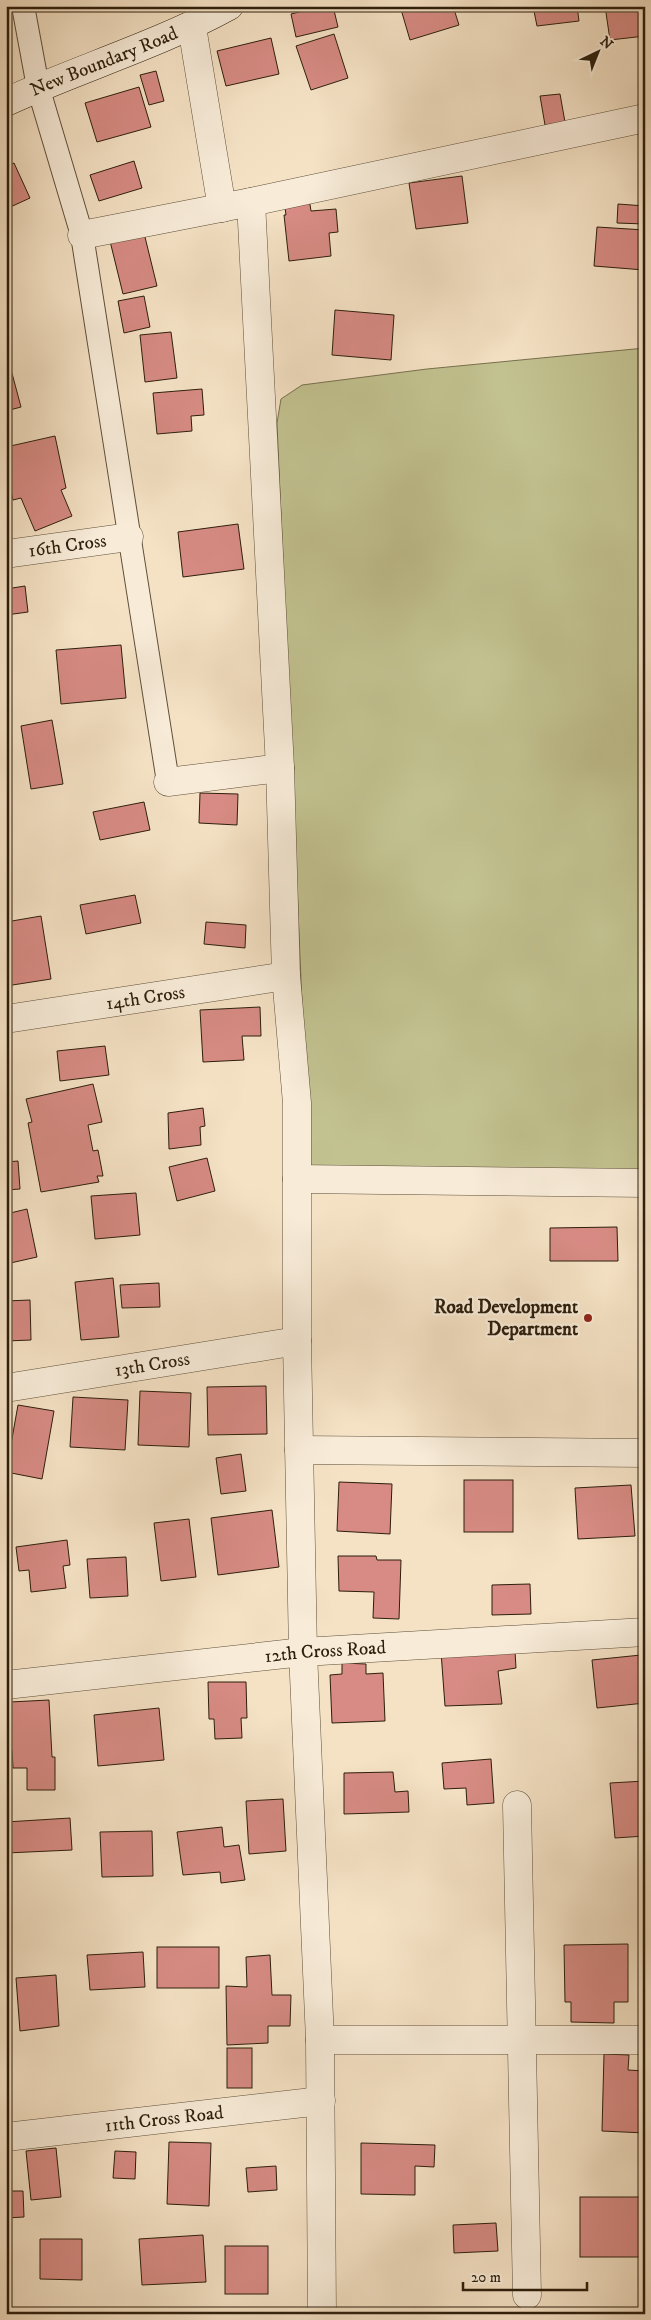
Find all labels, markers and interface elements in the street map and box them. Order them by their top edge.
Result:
street label: New Boundary Road [27,21,182,101]
north arrow [574,28,624,78]
text: N [596,33,617,54]
street label: 16th Cross [27,529,108,562]
street label: 14th Cross [104,980,186,1015]
place label: Road Development Department [434,1296,579,1341]
marker: Road Development Department [582,1312,594,1324]
street label: 13th Cross [113,1347,191,1382]
street label: 12th Cross Road [263,1636,387,1668]
street label: 11th Cross Road [103,2101,225,2137]
scale bar [463,2260,587,2292]
text: 20 m [471,2268,501,2287]

